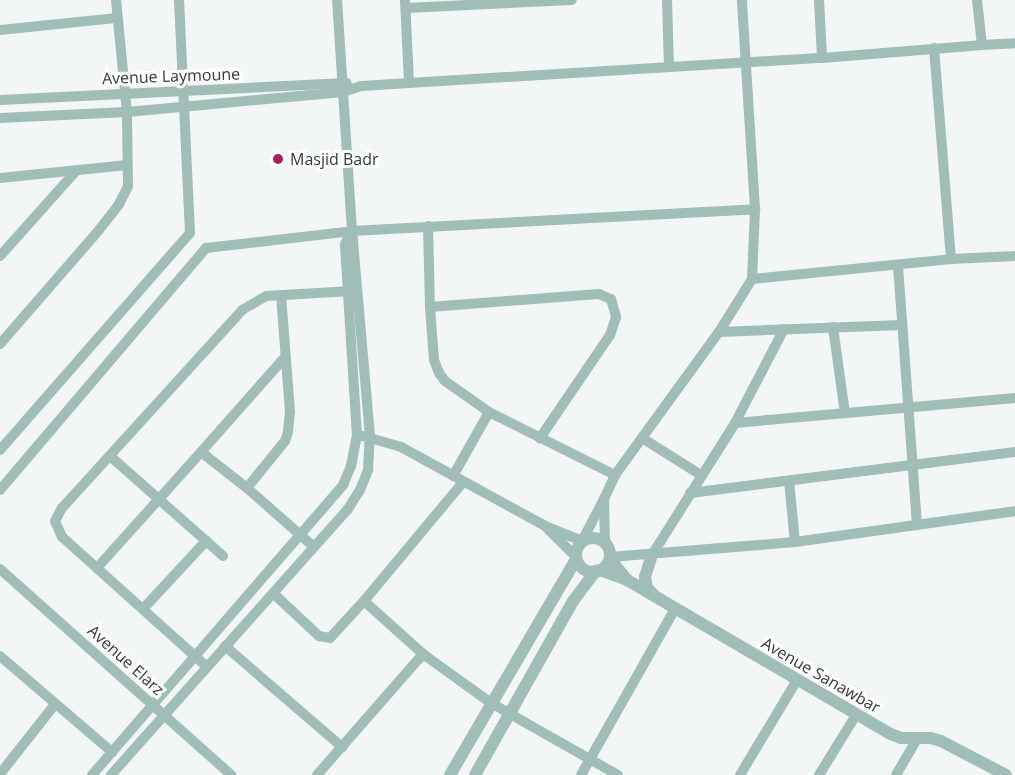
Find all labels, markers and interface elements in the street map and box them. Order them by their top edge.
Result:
street label: Avenue Laymoune [102,64,240,88]
place label: Masjid Badr [290,149,378,169]
marker: Masjid Badr [271,152,285,166]
street label: Avenue Elarz [84,621,168,699]
street label: Avenue Sanawbar [758,633,884,717]

